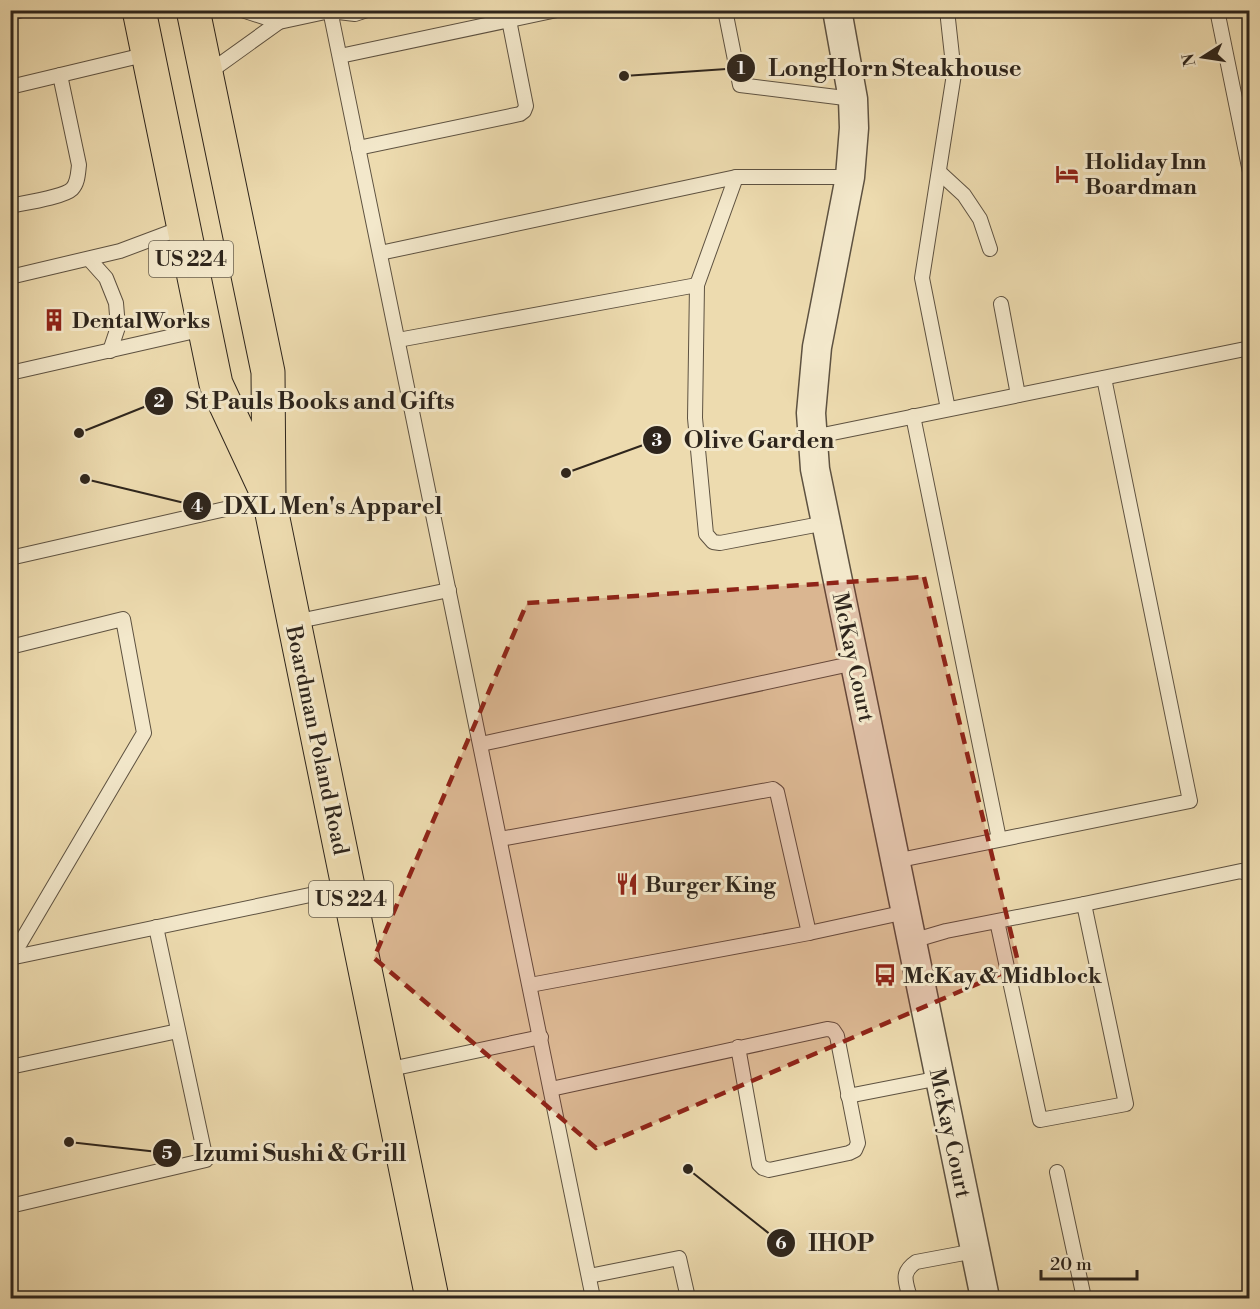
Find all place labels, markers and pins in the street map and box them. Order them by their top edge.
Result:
callout: LongHorn Steakhouse [726,47,1033,89]
place label: Holiday Inn Boardman [1085,149,1207,201]
hotel icon: Holiday Inn Boardman [1054,161,1080,187]
building icon: DentalWorks [41,307,67,333]
place label: DentalWorks [72,308,210,335]
callout: St Pauls Books and Gifts [144,380,467,422]
callout: Olive Garden [642,419,846,461]
callout: DXL Men's Apparel [182,485,454,527]
restaurant icon: Burger King [614,871,640,897]
place label: Burger King [645,872,776,899]
bus stop icon: McKay & Midblock [872,962,898,988]
place label: McKay & Midblock [903,963,1102,990]
callout: Izumi Sushi & Grill [152,1132,419,1174]
callout: IHOP [766,1222,886,1264]

